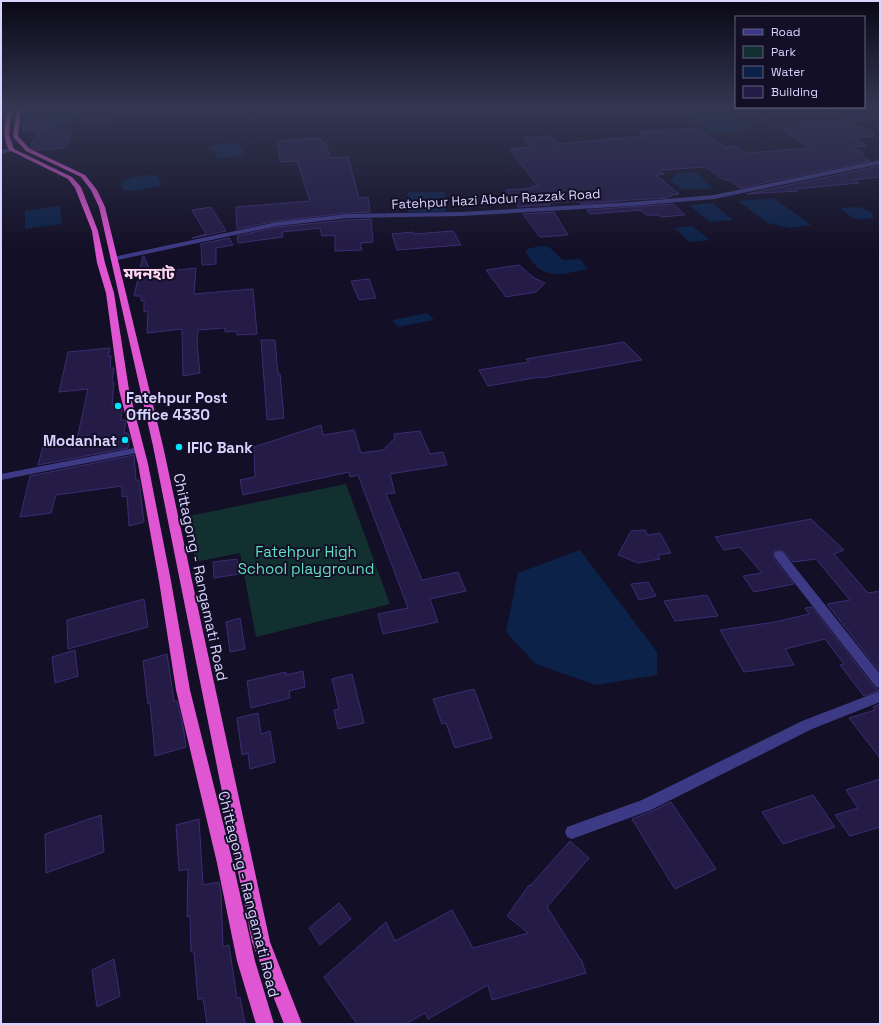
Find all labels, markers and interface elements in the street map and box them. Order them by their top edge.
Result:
legend [735,16,865,108]
text: Road [771,24,800,40]
text: Park [771,44,796,60]
text: Water [771,64,805,80]
text: Building [771,84,818,100]
street label: Fatehpur Hazi Abdur Razzak Road [391,185,601,213]
district label: মদনহাট [122,263,176,284]
place label: Fatehpur Post Office 4330 [126,388,228,424]
marker: Fatehpur Post Office 4330 [113,401,123,411]
place label: Modanhat [43,431,117,450]
marker: Modanhat [120,435,130,445]
place label: IFIC Bank [187,438,253,457]
marker: IFIC Bank [174,442,184,452]
street label: Chittagong - Rangamati Road [170,471,232,683]
park label: Fatehpur High School playground [238,542,374,578]
street label: Chittagong - Rangamati Road [214,789,284,999]

